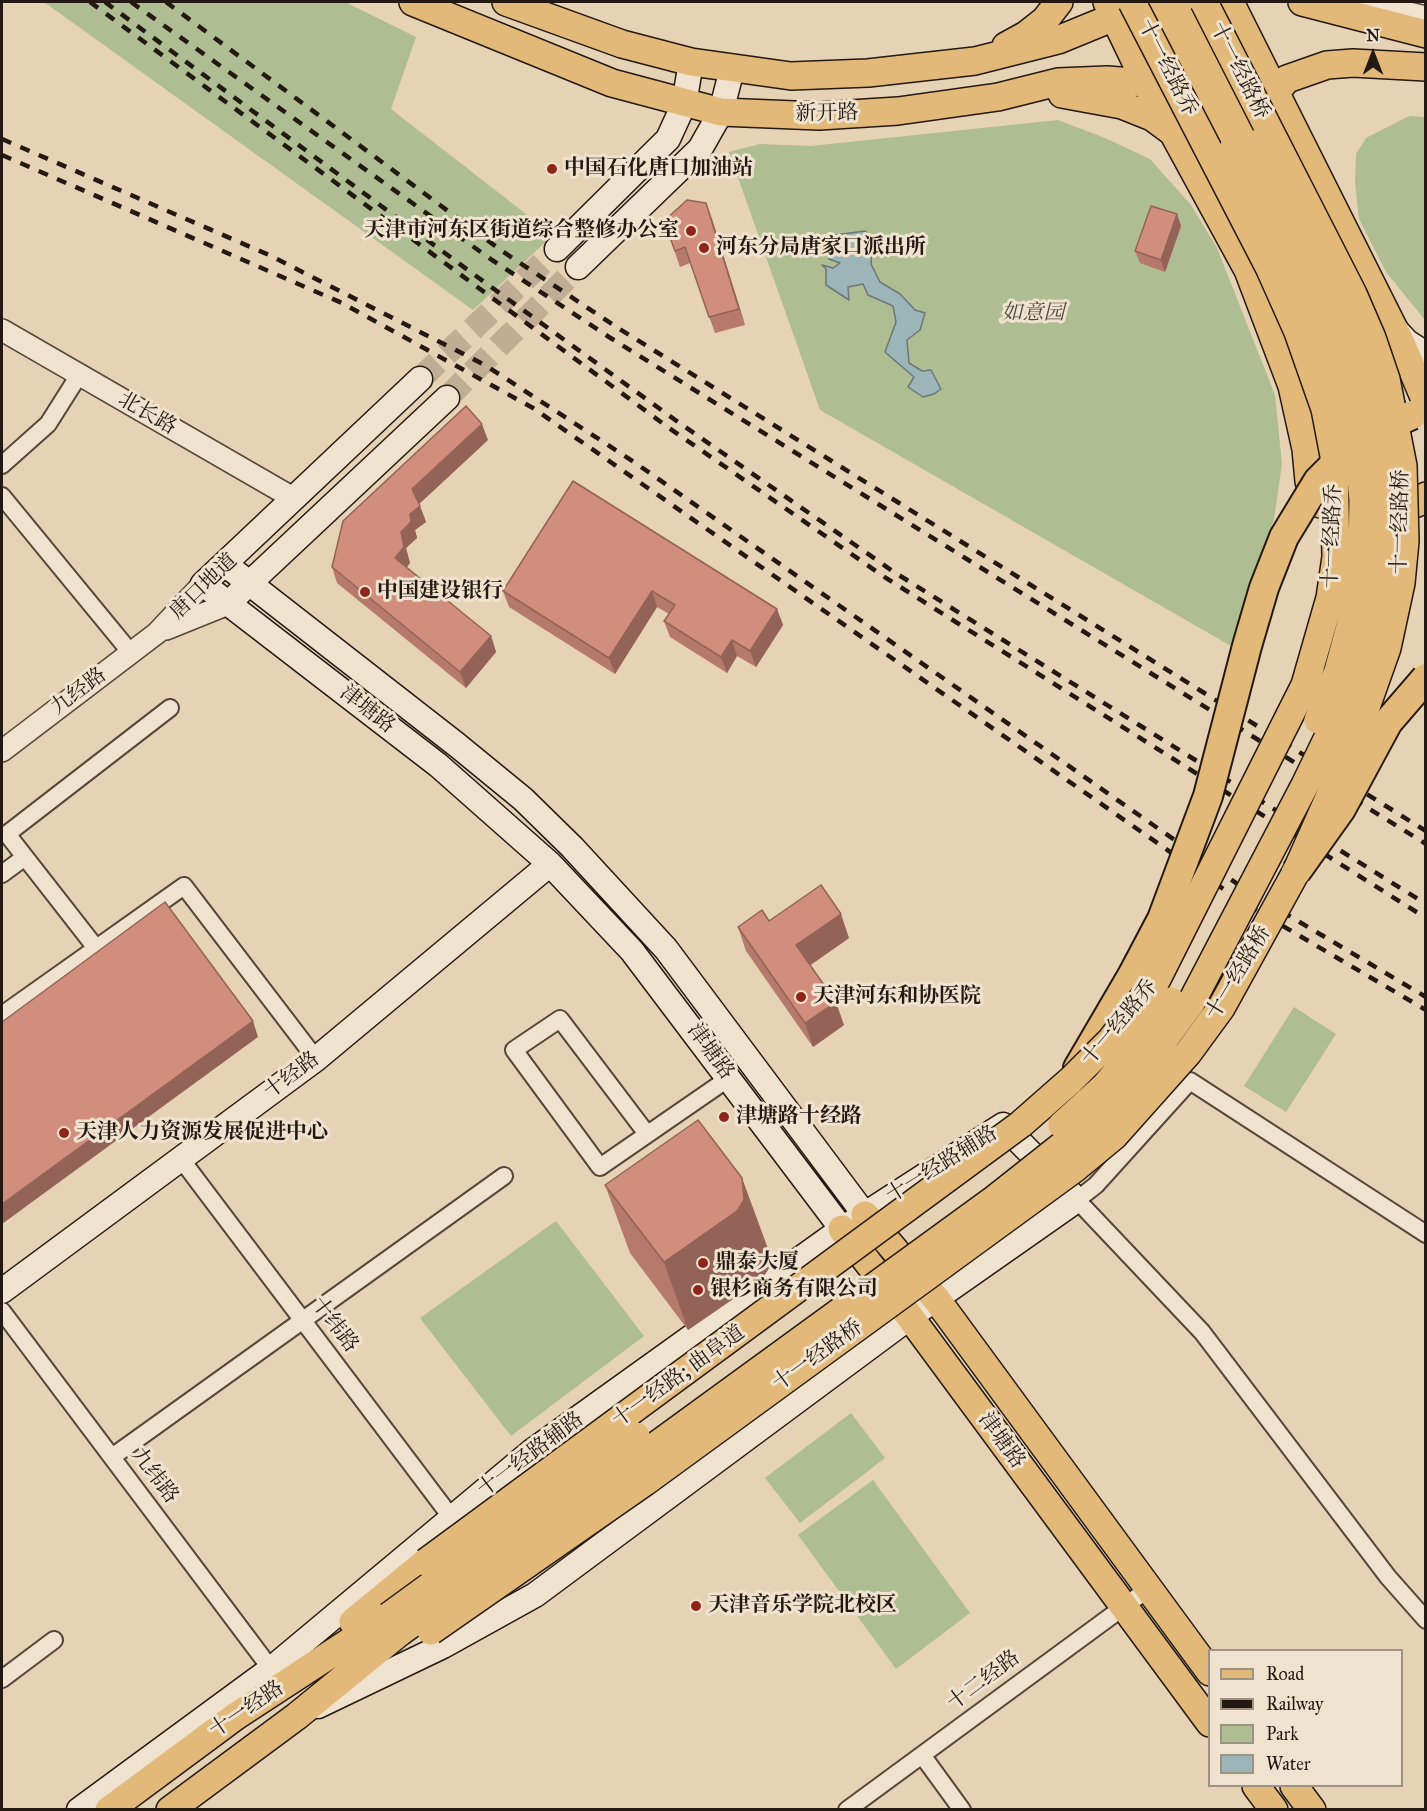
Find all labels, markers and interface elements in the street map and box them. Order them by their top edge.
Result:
street label: 十一经路乔 [1132,16,1202,120]
street label: 十一经路桥 [1204,19,1274,123]
north arrow [1343,24,1403,84]
text: N [1366,26,1380,45]
street label: 新开路 [795,101,859,127]
place label: 中国石化唐口加油站 [564,156,753,182]
marker: 中国石化唐口加油站 [545,162,559,176]
place label: 天津市河东区街道综合整修办公室 [364,218,679,244]
marker: 天津市河东区街道综合整修办公室 [684,224,698,238]
place label: 河东分局唐家口派出所 [716,235,926,261]
marker: 河东分局唐家口派出所 [697,241,711,255]
park label: 如意园 [1002,301,1064,327]
street label: 北长路 [113,387,181,441]
street label: 十一经路桥 [1387,469,1415,575]
street label: 十一经路乔 [1319,483,1347,589]
street label: 唐口地道 [165,549,243,625]
place label: 中国建设银行 [377,579,503,605]
marker: 中国建设银行 [358,585,372,599]
street label: 九经路 [46,663,112,721]
street label: 津塘路 [334,681,400,739]
street label: 十一经路桥 [1201,922,1277,1024]
street label: 十一经路乔 [1077,975,1163,1071]
place label: 天津河东和协医院 [813,984,981,1010]
marker: 天津河东和协医院 [794,990,808,1004]
street label: 津塘路 [681,1019,739,1085]
street label: 十经路 [259,1047,325,1105]
place label: 津塘路十经路 [736,1104,862,1130]
marker: 津塘路十经路 [717,1110,731,1124]
place label: 天津人力资源发展促进中心 [76,1120,328,1146]
street label: 十一经路辅路 [882,1121,1002,1209]
marker: 天津人力资源发展促进中心 [57,1126,71,1140]
place label: 鼎泰大厦 [715,1250,799,1276]
marker: 鼎泰大厦 [696,1256,710,1270]
place label: 银杉商务有限公司 [710,1277,878,1303]
marker: 银杉商务有限公司 [691,1283,705,1297]
street label: 十纬路 [305,1292,363,1358]
street label: 十一经路桥 [768,1315,868,1397]
street label: 十一经路; 曲阜道 [608,1321,750,1433]
street label: 十一经路辅路 [473,1407,589,1503]
street label: 津塘路 [972,1408,1030,1474]
street label: 九纬路 [125,1443,183,1509]
place label: 天津音乐学院北校区 [708,1593,897,1619]
marker: 天津音乐学院北校区 [689,1599,703,1613]
street label: 十二经路 [943,1646,1025,1716]
legend [1208,1649,1403,1787]
text: Road [1266,1663,1304,1685]
street label: 十一经路 [205,1676,289,1744]
text: Railway [1266,1693,1323,1715]
text: Park [1266,1723,1299,1745]
text: Water [1266,1753,1310,1775]

